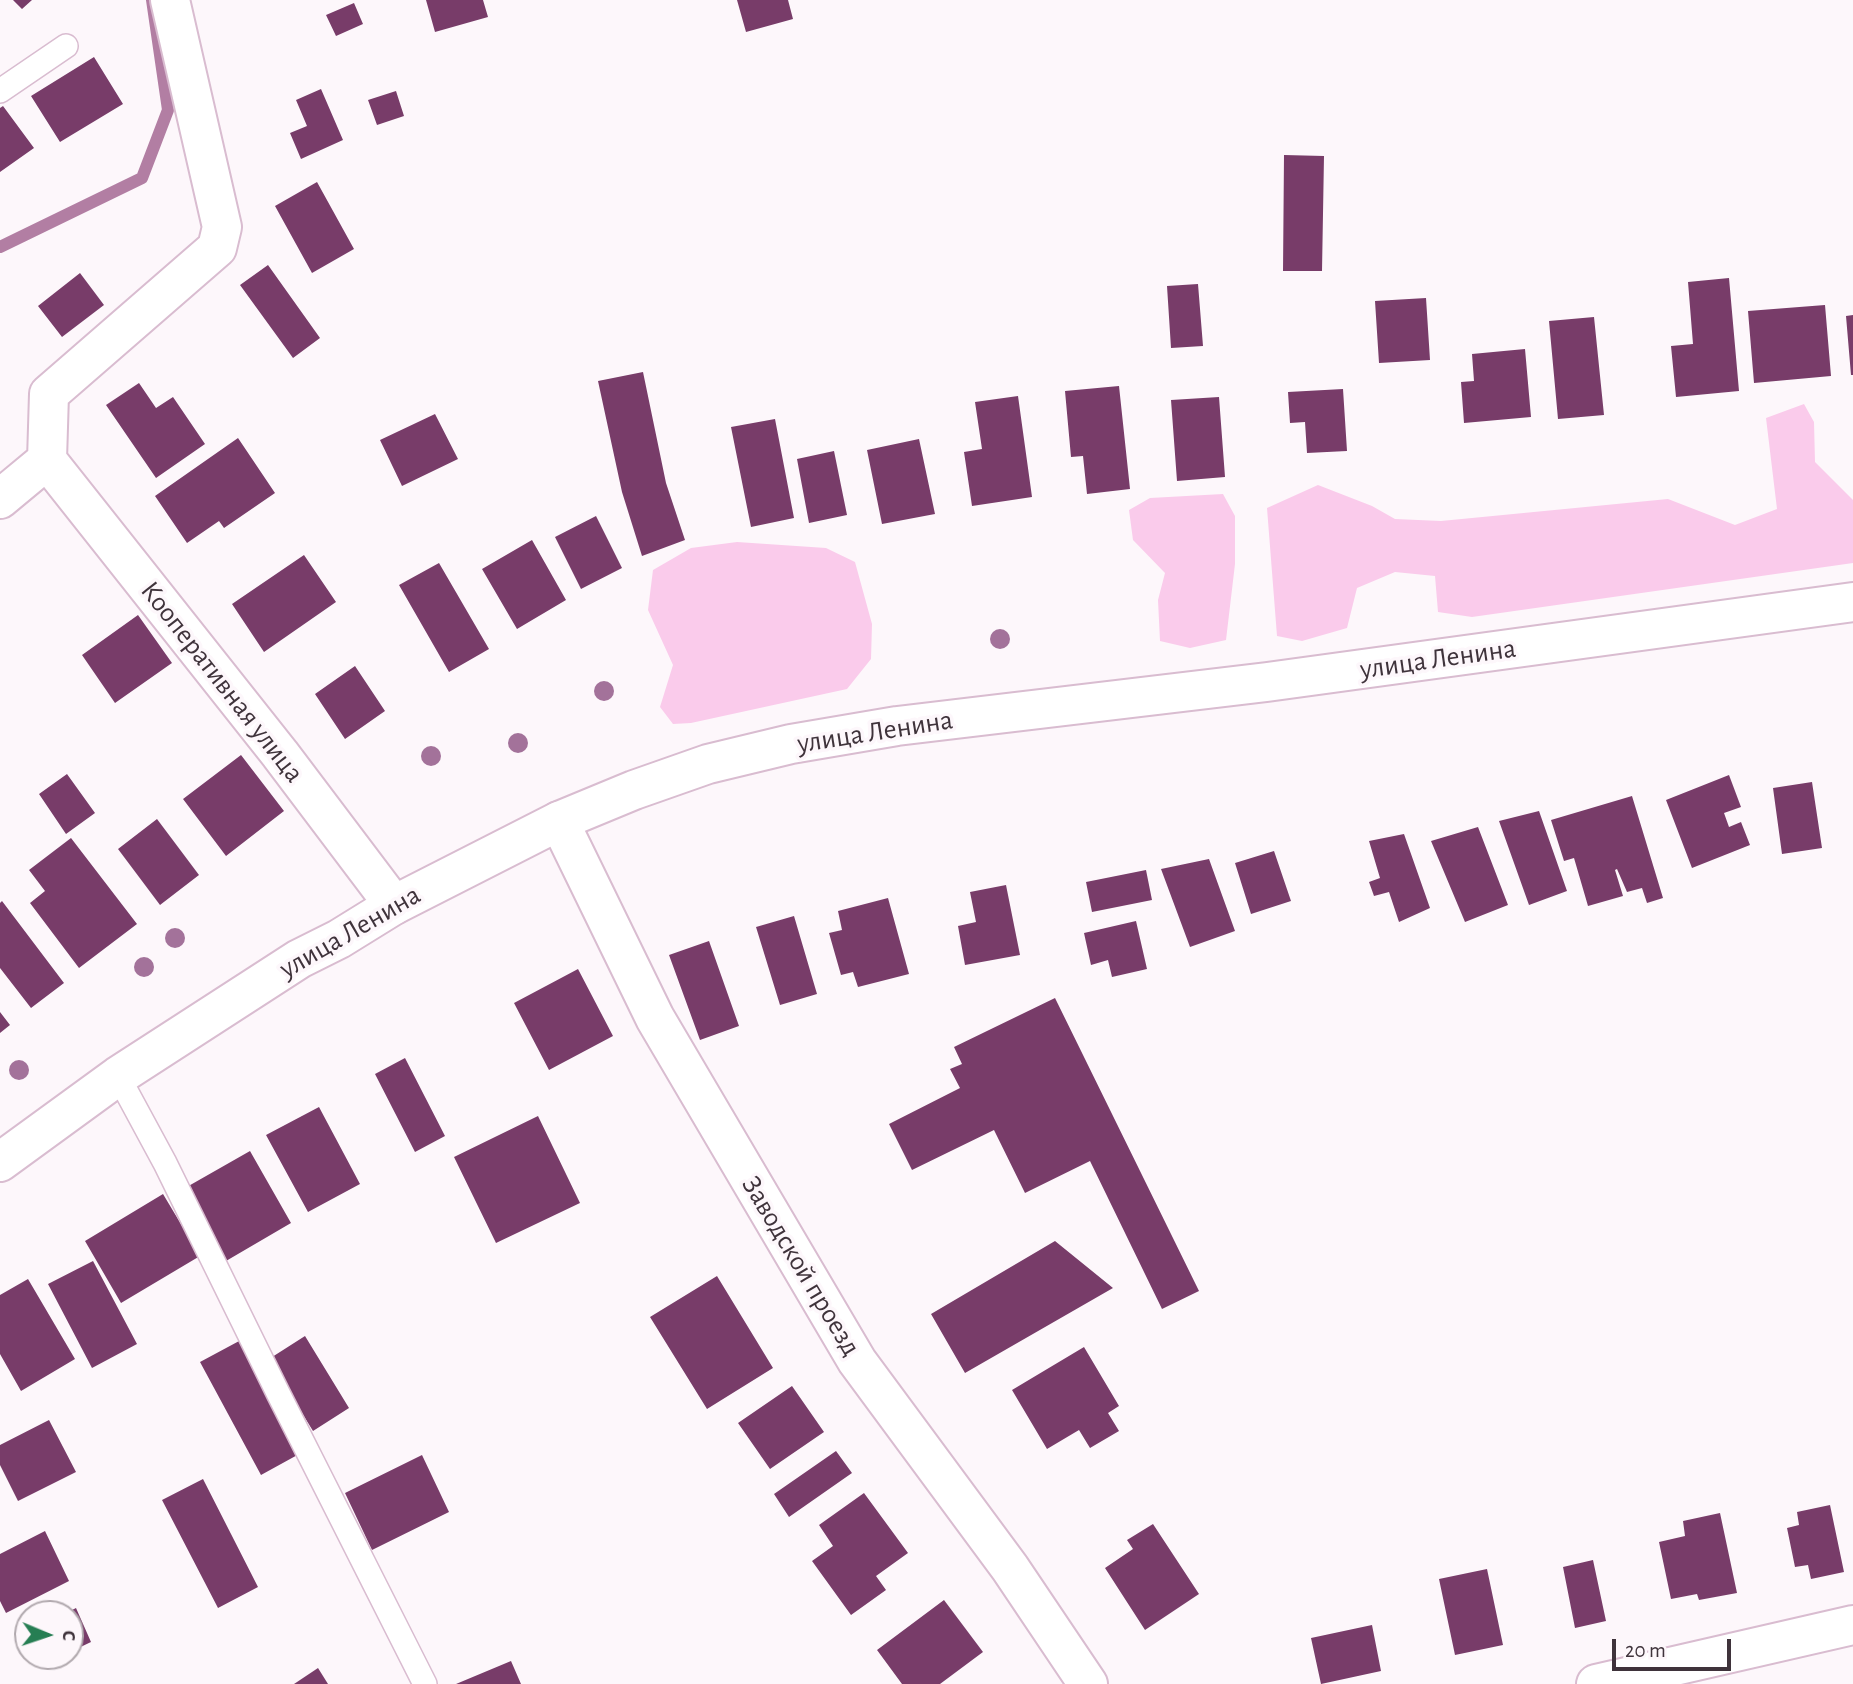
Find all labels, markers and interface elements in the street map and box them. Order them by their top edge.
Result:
street label: Кооперативная улица [133,575,311,789]
street label: улица Ленина [1358,631,1518,687]
street label: улица Ленина [795,703,955,761]
street label: улица Ленина [273,878,427,986]
street label: Заводской проезд [734,1170,868,1362]
north arrow [14,1600,84,1670]
scale bar [1615,1624,1734,1668]
text: С [59,1630,78,1641]
text: 20 m [1625,1640,1666,1661]

